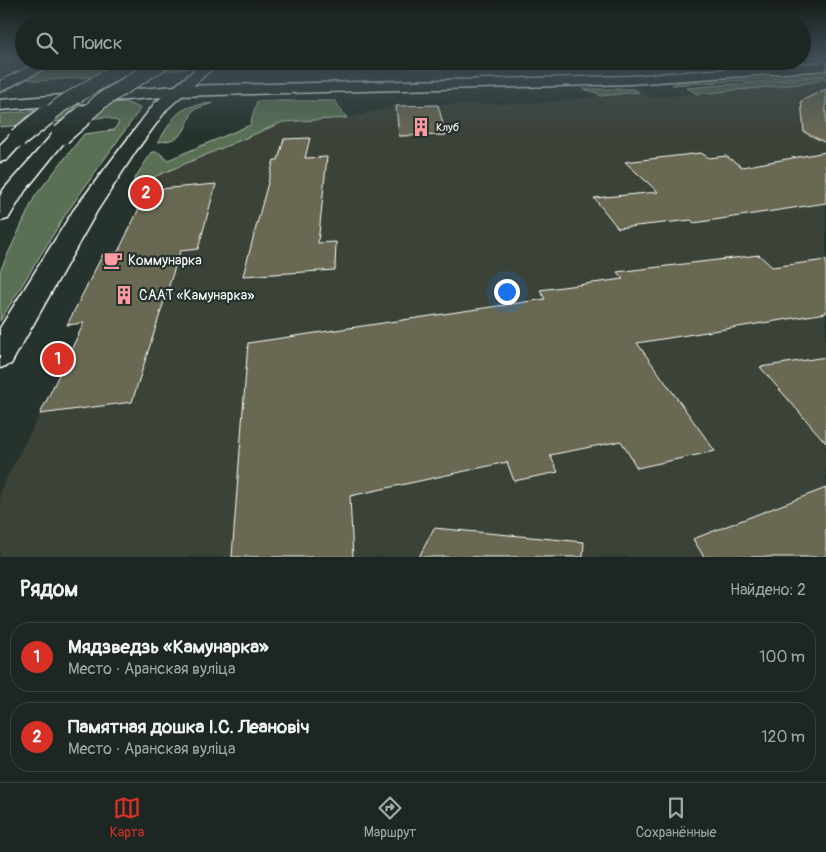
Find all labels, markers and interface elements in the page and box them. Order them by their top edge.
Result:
search box [15,15,811,70]
icon: search [33,29,61,57]
text: Поиск [73,31,123,55]
building icon: Клуб [410,116,432,138]
place label: Клуб [436,121,460,134]
pin: 2 [130,174,162,212]
cafe icon: Коммунарка [102,249,124,271]
place label: Коммунарка [128,252,202,269]
your location [494,279,520,305]
building icon: СААТ «Камунарка» [113,284,135,306]
place label: СААТ «Камунарка» [139,287,254,304]
pin: 1 [42,340,74,378]
text: Рядом [20,576,78,603]
text: Найдено: 2 [730,580,806,600]
text: Мядзведзь «Камунарка» [68,635,269,659]
text: 1 [34,647,40,667]
text: 100 m [759,647,805,667]
text: Место · Аранская вуліца [68,659,236,679]
text: Памятная дошка І.С. Леановіч [68,715,310,739]
text: 2 [33,727,41,747]
text: 120 m [761,727,805,747]
text: Место · Аранская вуліца [68,739,236,759]
tab: Карта [110,794,144,841]
tab: Маршрут [364,794,416,841]
tab: Сохранённые [636,794,716,841]

